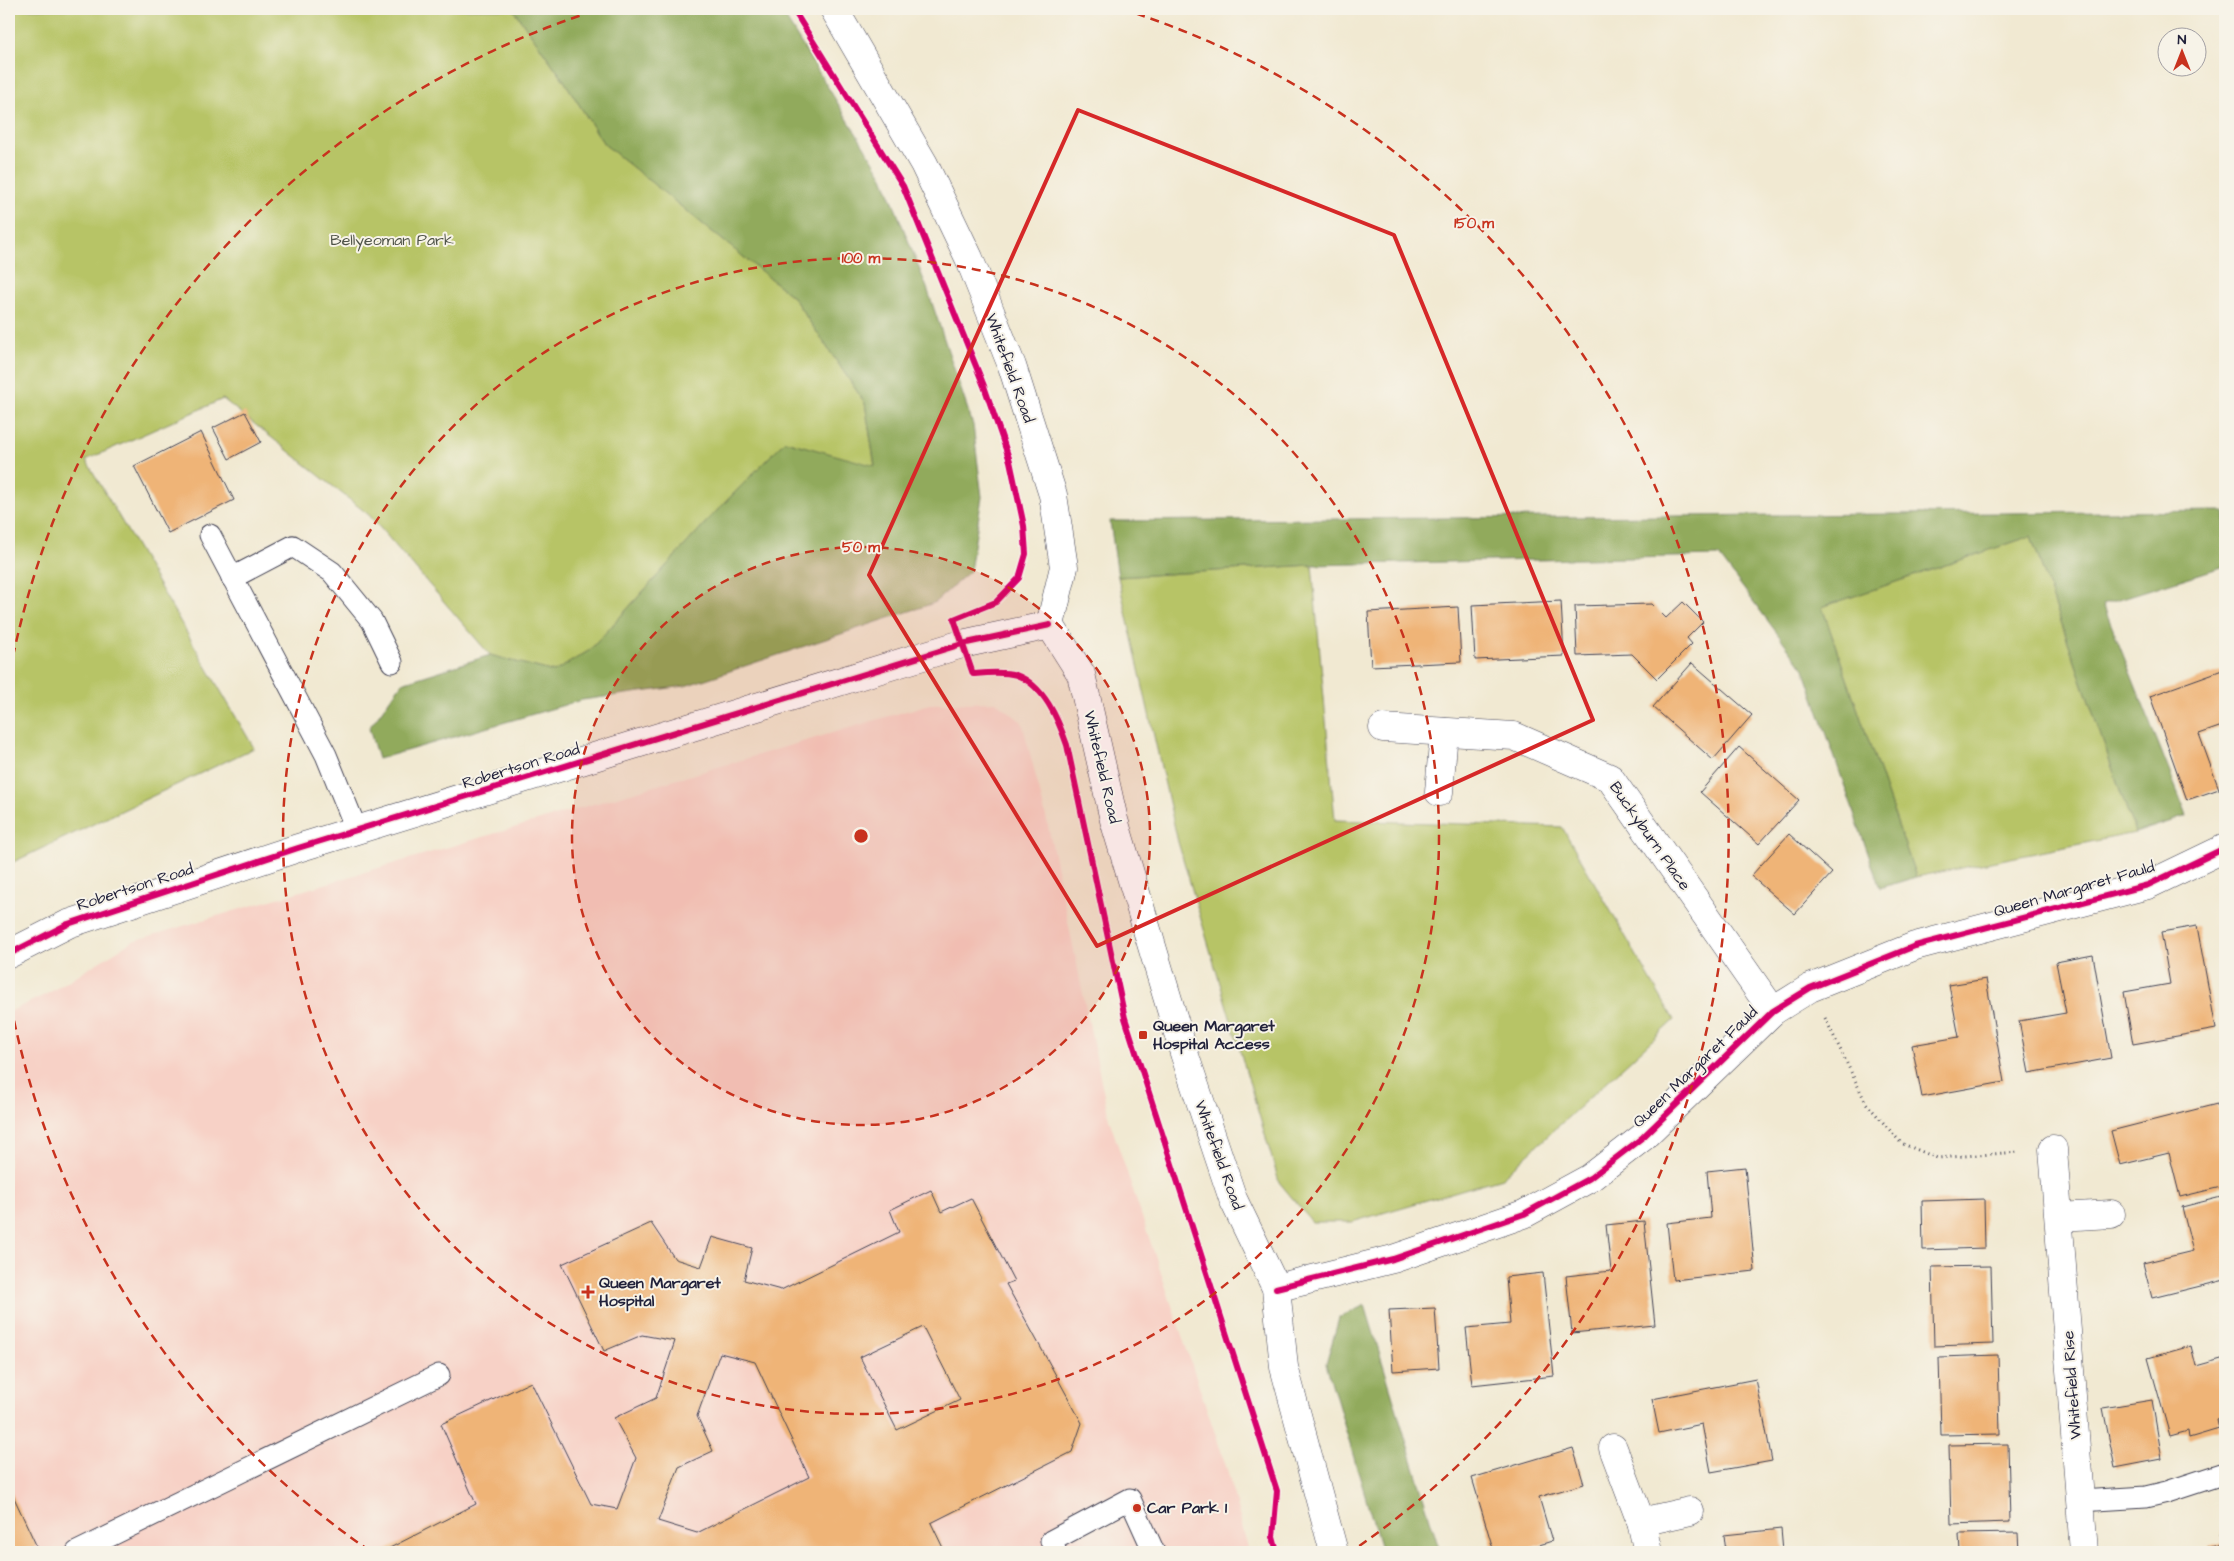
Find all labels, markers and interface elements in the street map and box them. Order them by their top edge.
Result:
north arrow [2156,28,2206,78]
text: N [2178,30,2187,50]
text: 150 m [1454,213,1494,234]
park label: Bellyeoman Park [330,229,454,252]
text: 100 m [842,248,881,269]
street label: Whitefield Road [980,310,1040,426]
text: 50 m [842,537,880,558]
street label: Whitefield Road [1078,709,1126,825]
street label: Robertson Road [460,738,582,794]
street label: Buckyburn Place [1603,777,1696,896]
centre of rings [852,827,870,845]
street label: Queen Margaret Fauld [1991,856,2157,923]
street label: Robertson Road [74,858,196,916]
street label: Queen Margaret Fauld [1628,1001,1763,1133]
place label: Queen Margaret Hospital Access [1153,1015,1275,1055]
marker: Queen Margaret Hospital Access [1137,1029,1149,1041]
street label: Whitefield Road [1189,1097,1249,1213]
place label: Queen Margaret Hospital [599,1272,721,1312]
marker: Queen Margaret Hospital [581,1285,595,1299]
street label: Whitefield Rise [2057,1330,2087,1440]
place label: Car Park 1 [1147,1497,1228,1519]
marker: Car Park 1 [1131,1502,1143,1514]

